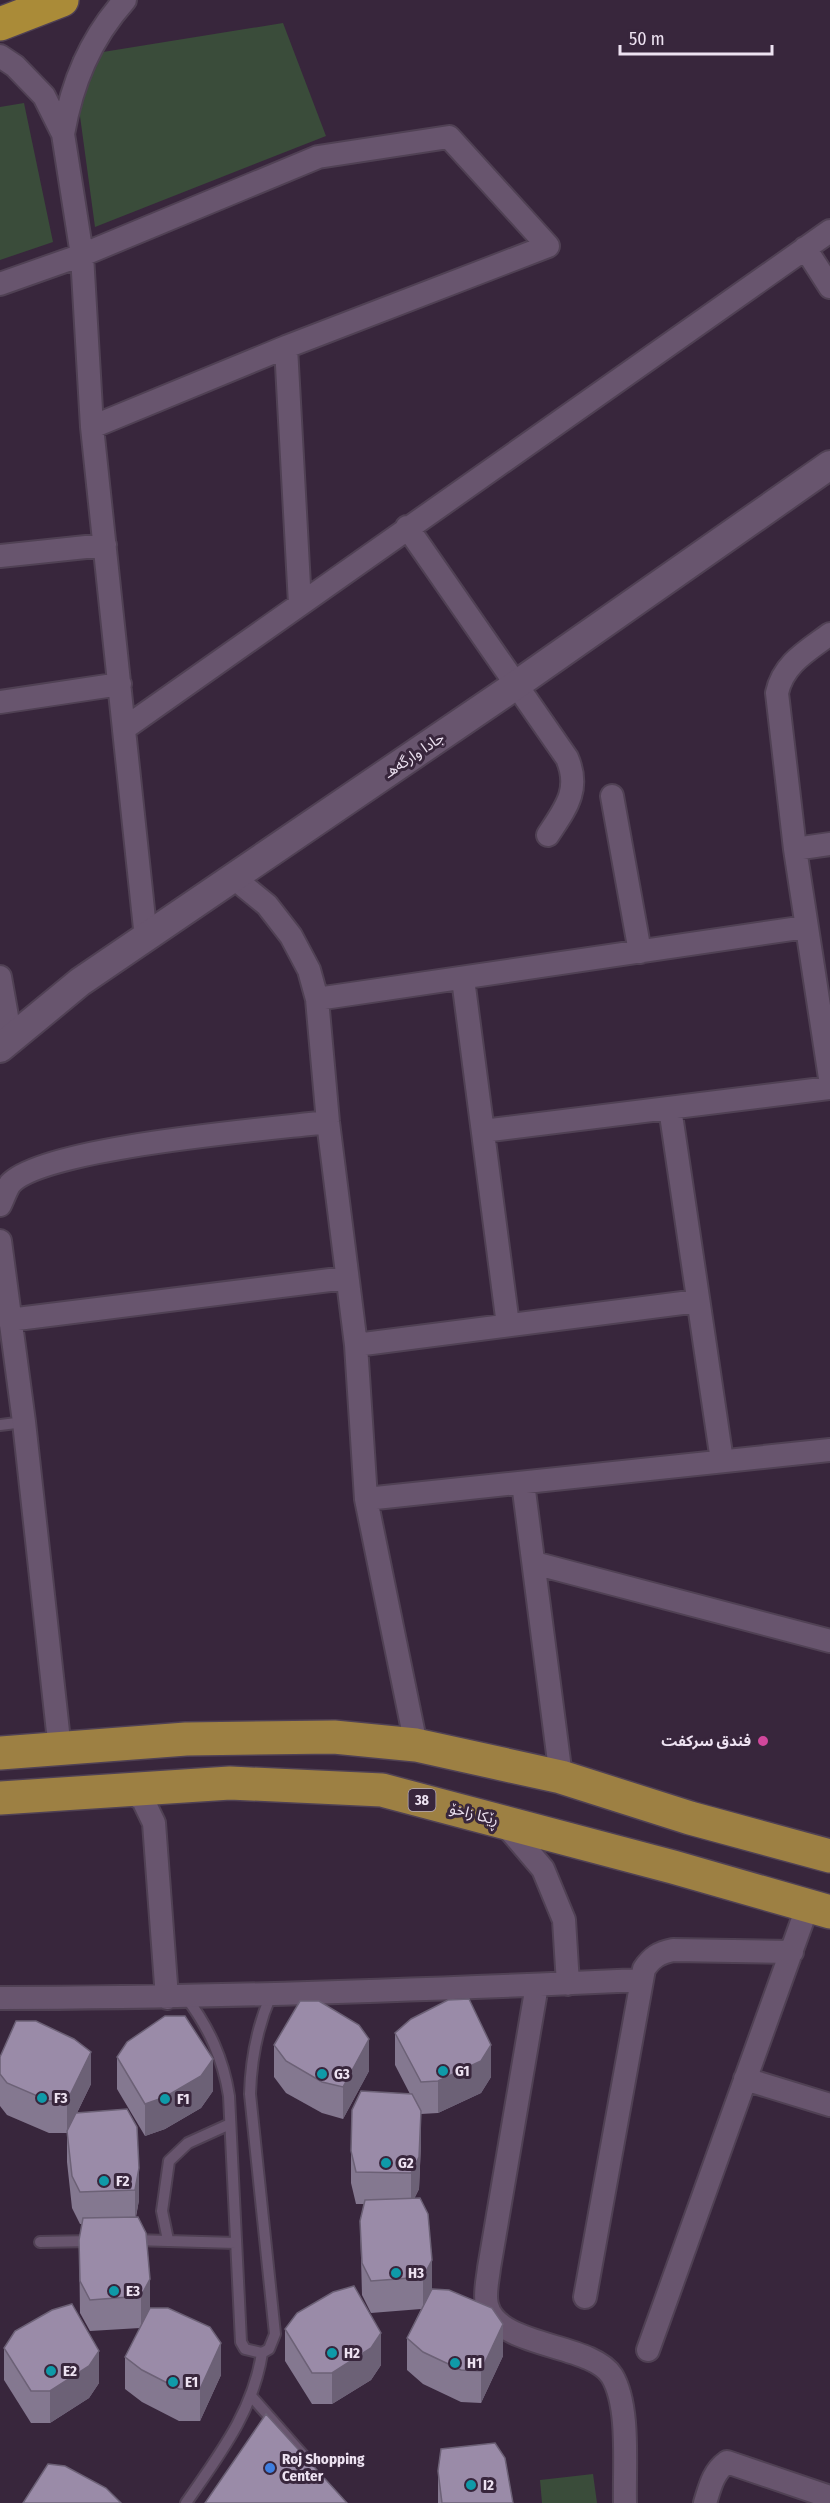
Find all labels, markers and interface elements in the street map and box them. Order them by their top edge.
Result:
scale bar [620,18,772,56]
text: 50 m [629,28,665,50]
street label: جادا وارگه‌هـ [380,728,448,782]
place label: فندق سركفت [661,1732,751,1750]
marker: فندق سركفت [756,1734,770,1748]
road number: 38 [408,1789,436,1811]
street label: ڕێکا زاخۆ [447,1799,500,1832]
place label: G1 [455,2062,470,2080]
marker: G1 [436,2064,450,2078]
place label: G3 [334,2065,350,2083]
marker: G3 [315,2067,329,2081]
place label: F3 [54,2089,68,2107]
place label: F1 [177,2090,190,2108]
marker: F3 [35,2091,49,2105]
marker: F1 [158,2092,172,2106]
place label: G2 [398,2154,414,2172]
marker: G2 [379,2156,393,2170]
place label: F2 [116,2172,130,2190]
marker: F2 [97,2174,111,2188]
place label: H3 [408,2264,424,2282]
marker: H3 [389,2266,403,2280]
place label: E3 [126,2282,140,2300]
marker: E3 [107,2284,121,2298]
place label: H2 [344,2344,360,2362]
marker: H2 [325,2346,339,2360]
place label: H1 [467,2354,482,2372]
marker: H1 [448,2356,462,2370]
place label: E2 [63,2362,77,2380]
marker: E2 [44,2364,58,2378]
place label: E1 [185,2373,198,2391]
marker: E1 [166,2375,180,2389]
place label: Roj Shopping Center [282,2450,365,2485]
marker: Roj Shopping Center [263,2461,277,2475]
place label: I2 [483,2476,494,2494]
marker: I2 [464,2478,478,2492]

